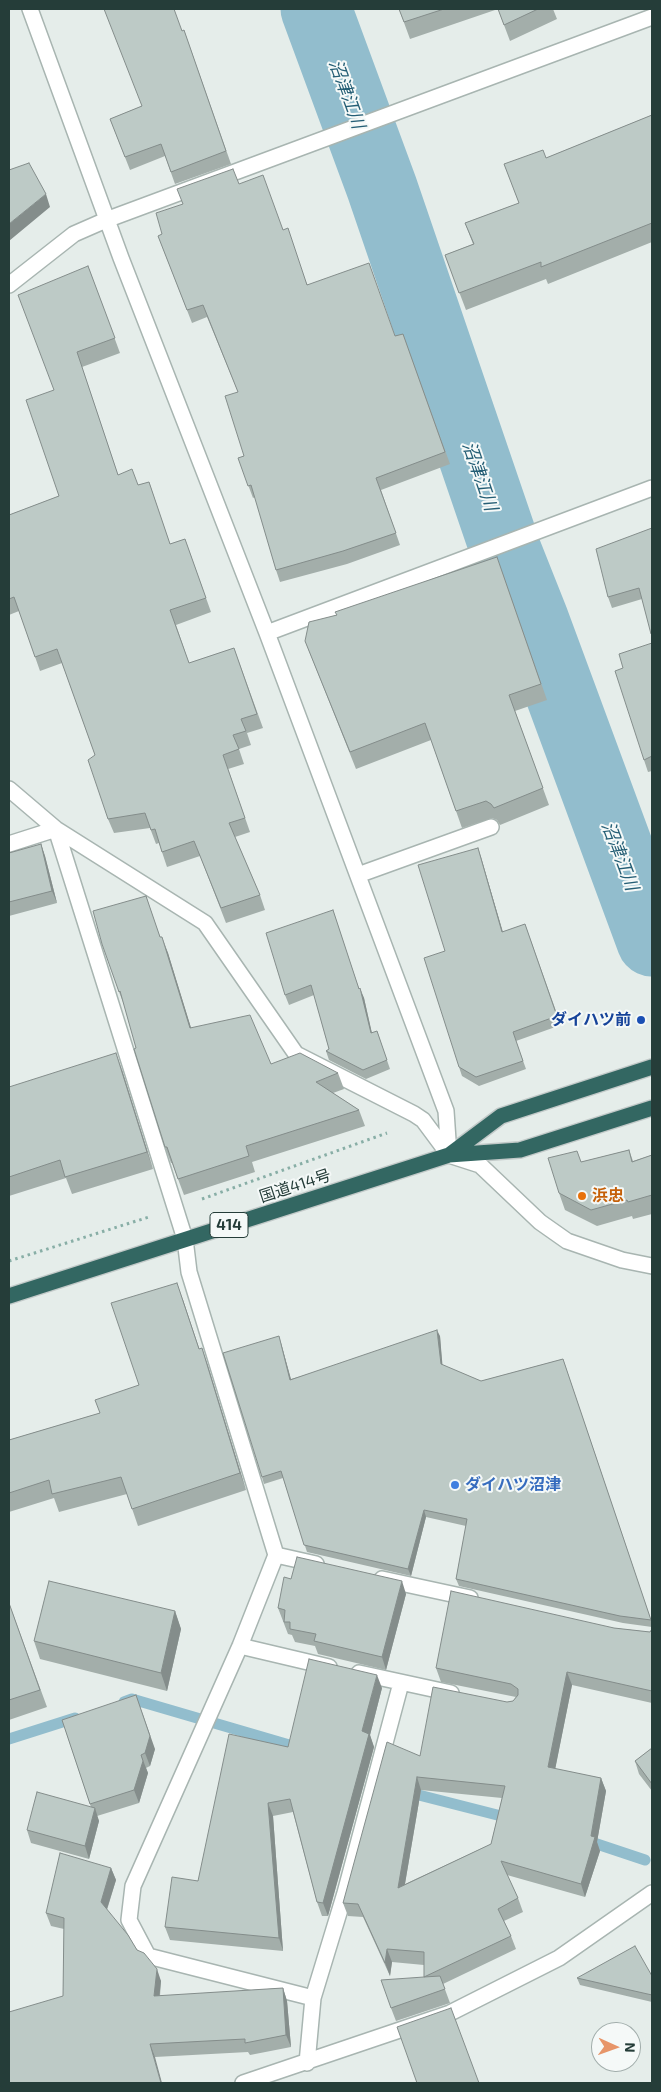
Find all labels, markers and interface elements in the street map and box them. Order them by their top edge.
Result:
water label: 沼津江川 [325,56,369,132]
water label: 沼津江川 [458,438,502,514]
water label: 沼津江川 [597,819,643,893]
place label: ダイハツ前 [551,1010,631,1030]
marker: ダイハツ前 [635,1014,647,1026]
street label: 国道414号 [257,1165,333,1207]
place label: 浜忠 [592,1186,624,1206]
marker: 浜忠 [576,1190,588,1202]
road number: 414 [210,1212,248,1238]
place label: ダイハツ沼津 [465,1475,561,1495]
marker: ダイハツ沼津 [449,1479,461,1491]
north arrow [591,2022,641,2072]
text: N [622,2042,639,2053]

